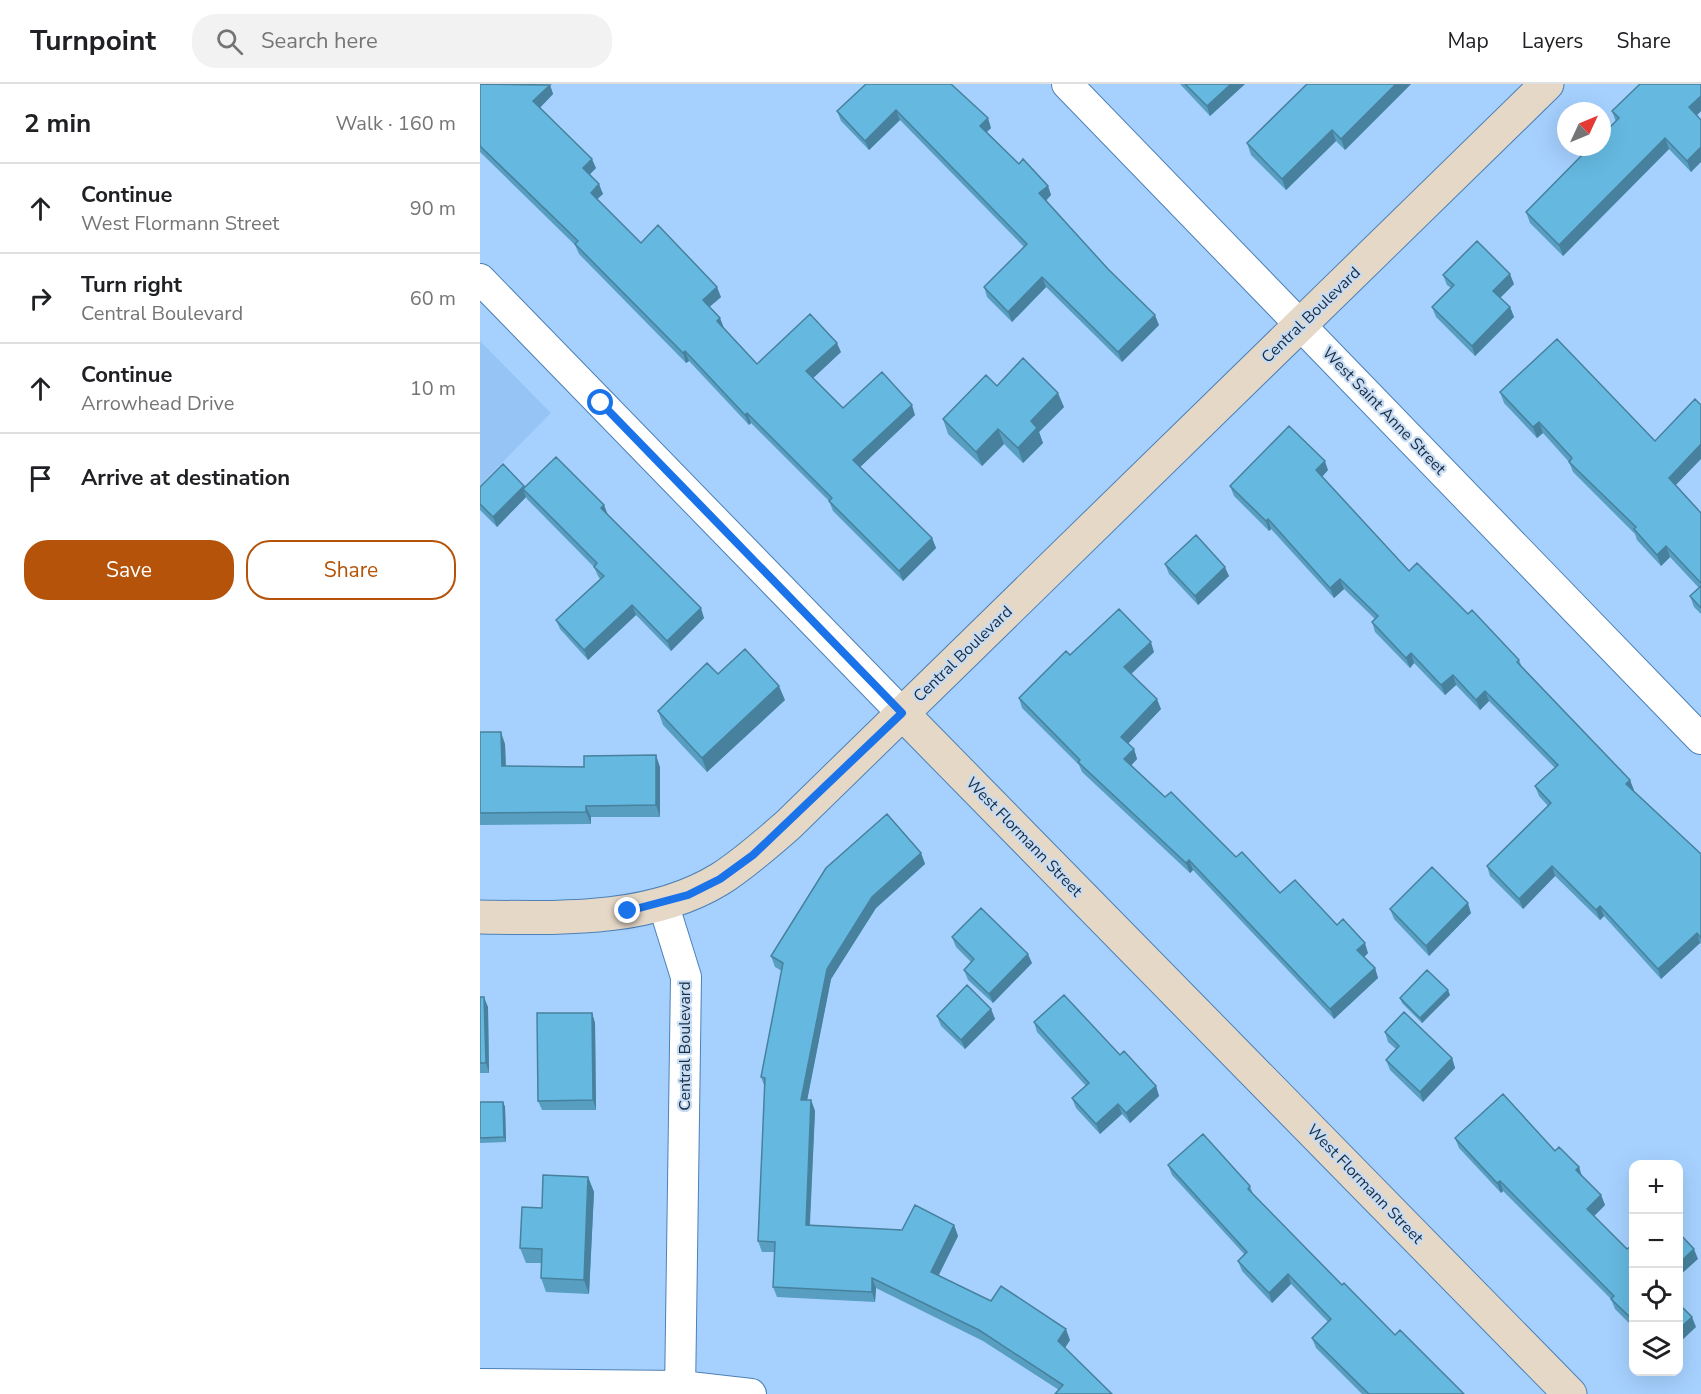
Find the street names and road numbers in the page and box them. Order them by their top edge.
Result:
street label: Central Boulevard [1257,262,1365,368]
street label: West Saint Anne Street [1317,342,1451,480]
street label: Central Boulevard [909,601,1017,707]
street label: West Flormann Street [961,772,1087,902]
street label: Central Boulevard [674,981,696,1111]
street label: West Flormann Street [1302,1119,1428,1249]

